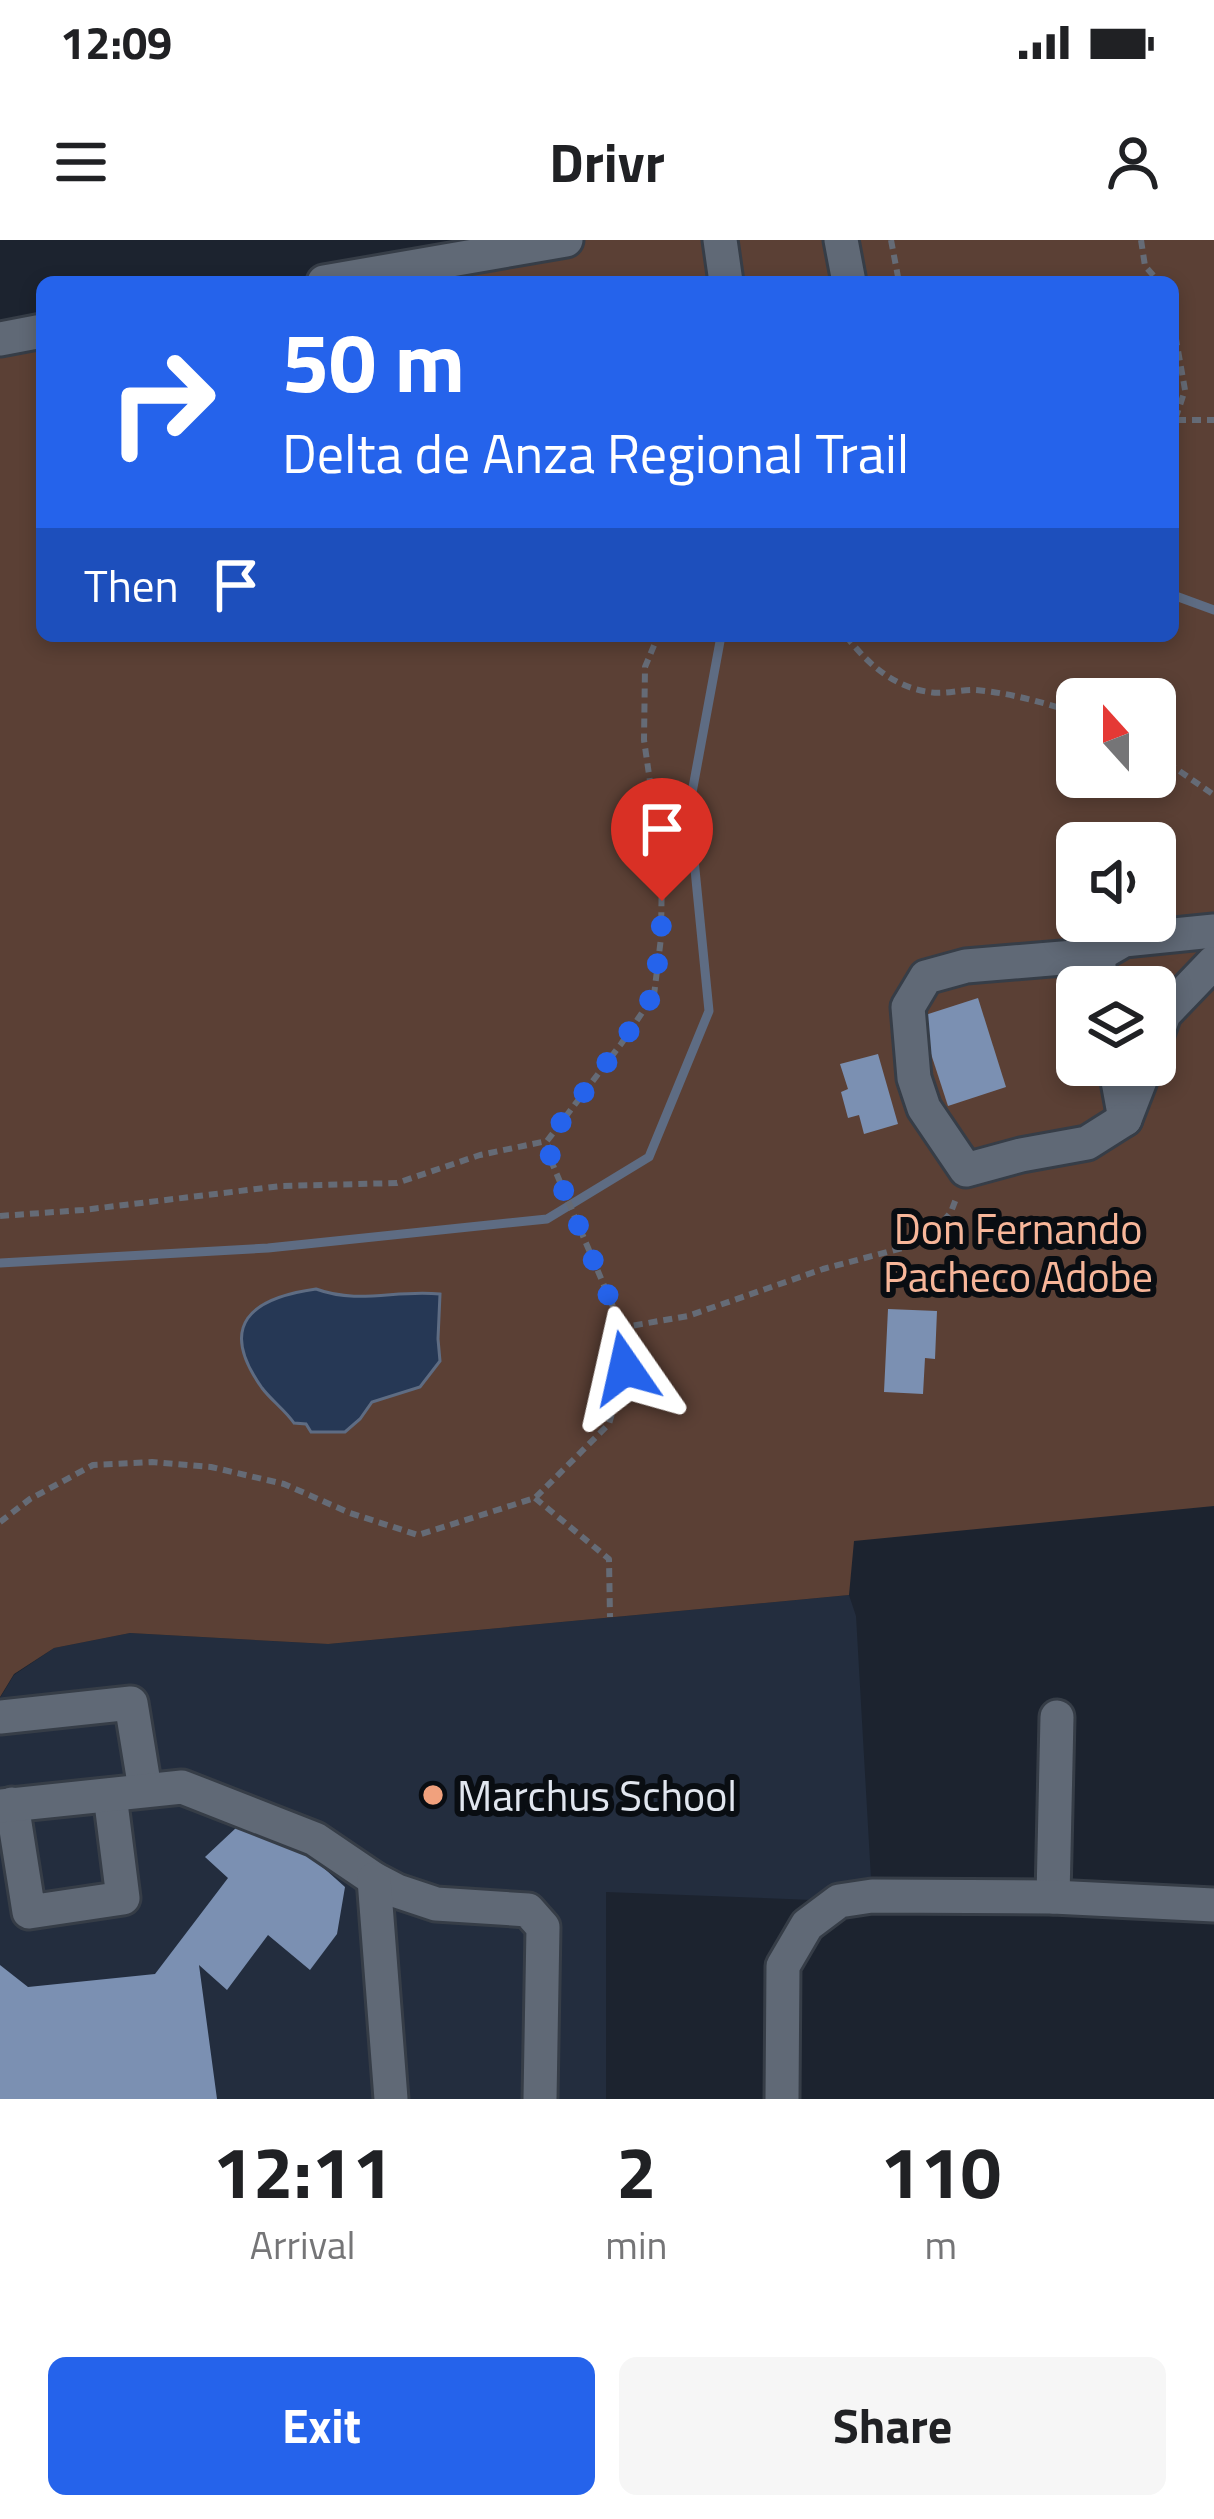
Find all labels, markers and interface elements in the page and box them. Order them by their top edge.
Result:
text: 12:09 [60,8,172,76]
text: Drivr [549,121,665,203]
icon: menu [48,129,114,195]
icon: person [1100,129,1166,195]
text: 50 m [282,297,465,425]
icon: right [84,324,240,480]
text: Delta de Anza Regional Trail [282,412,909,494]
text: Then [84,551,179,619]
icon: arrive [203,552,269,618]
north arrow [1056,678,1176,798]
map controls [1056,678,1176,1086]
pin [611,778,713,901]
icon: arrive [629,796,695,862]
button: sound [1056,822,1176,942]
button: layers [1056,966,1176,1086]
park label: Don Fernando Pacheco Adobe [883,1196,1153,1308]
position arrow [562,1305,688,1431]
place label: Marchus School [457,1763,737,1827]
marker: Marchus School [420,1782,446,1808]
text: 12:11 [213,2116,393,2226]
text: 2 [616,2116,657,2226]
text: 110 [880,2116,1001,2226]
text: Arrival [250,2215,356,2274]
text: min [605,2215,667,2274]
text: m [924,2215,957,2274]
button: Exit [48,2357,595,2495]
button: Share [619,2357,1166,2495]

